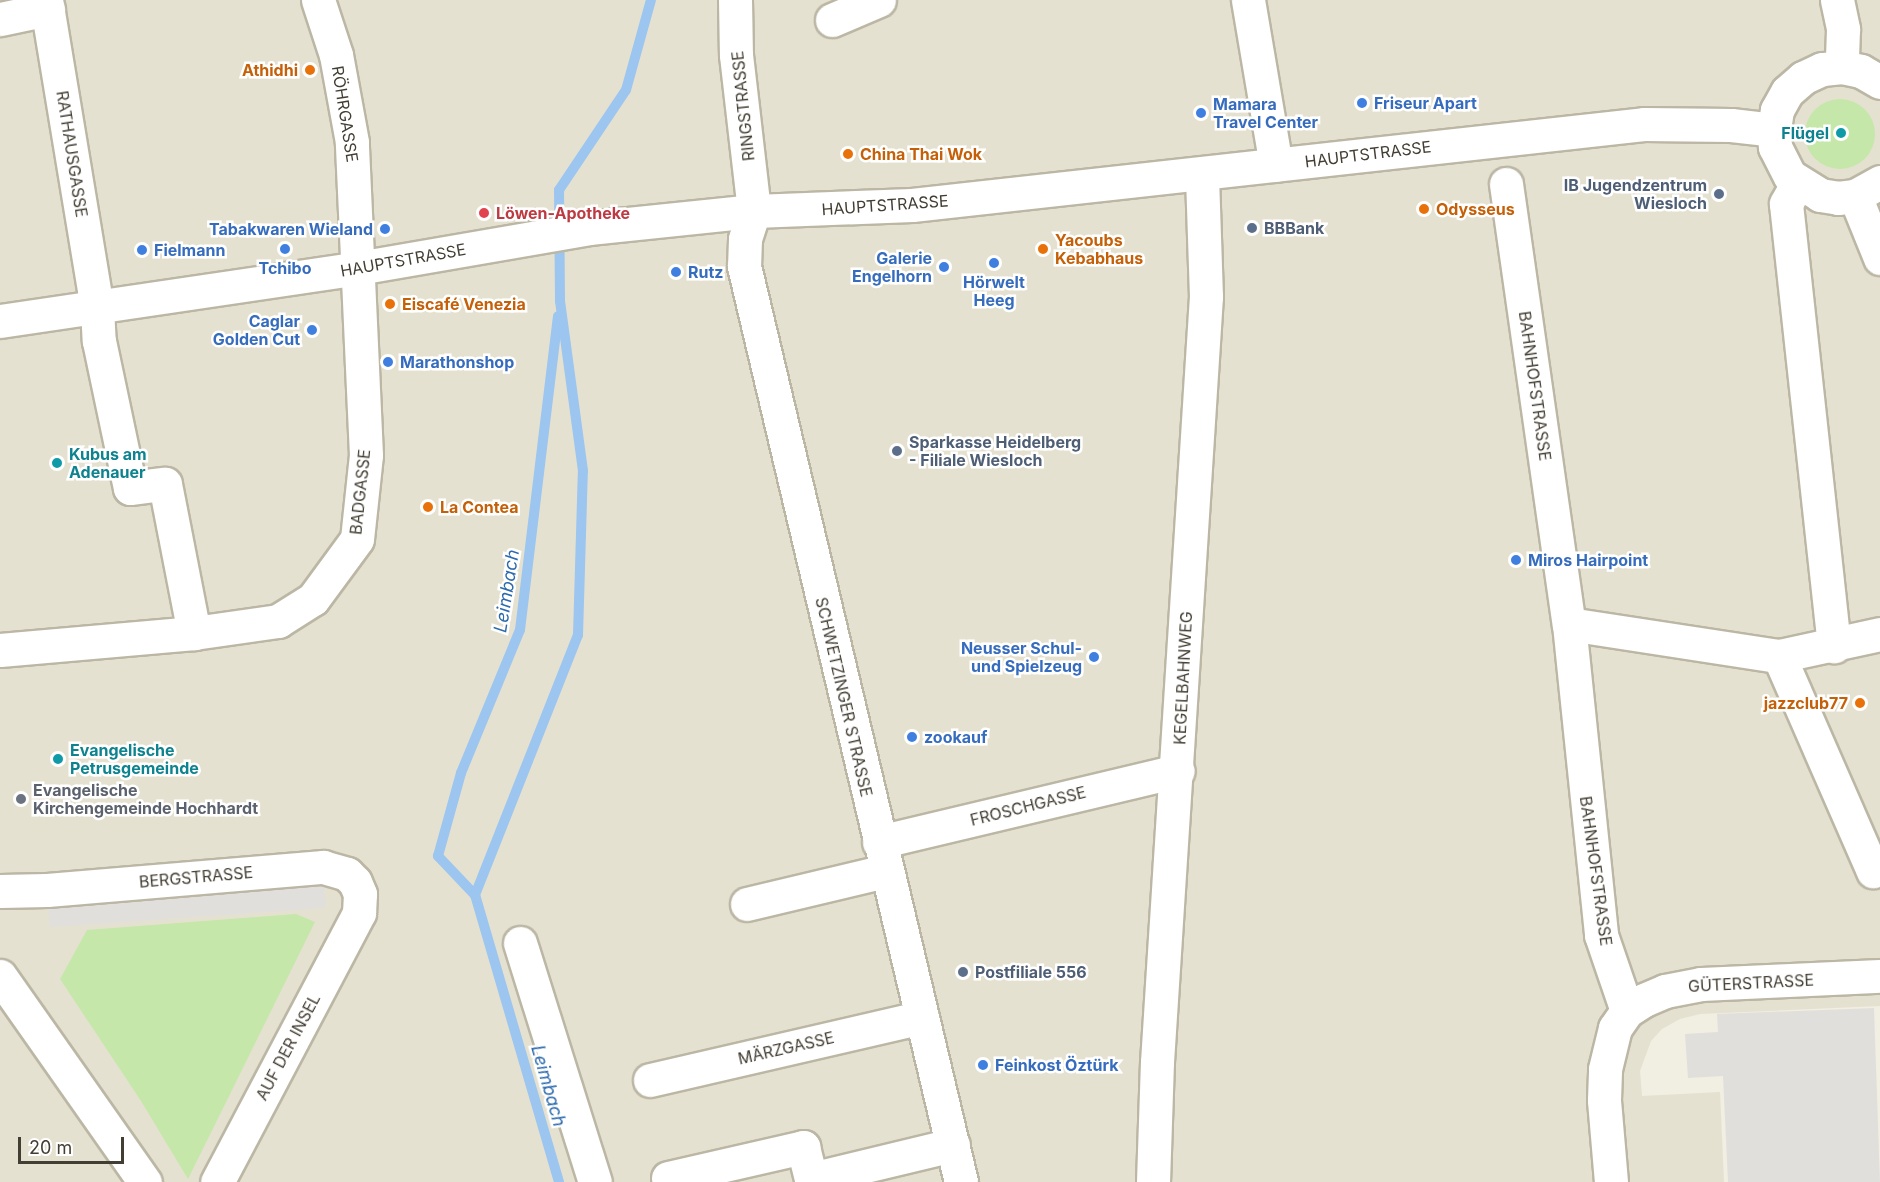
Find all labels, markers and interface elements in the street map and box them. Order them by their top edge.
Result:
street label: RINGSTRASSE [728,50,758,162]
place label: Athidhi [242,60,298,80]
marker: Athidhi [303,63,317,77]
street label: RÖHRGASSE [328,64,362,164]
street label: RATHAUSGASSE [53,89,91,219]
place label: Friseur Apart [1374,93,1477,113]
place label: Mamara Travel Center [1213,94,1318,132]
marker: Friseur Apart [1355,96,1369,110]
marker: Mamara Travel Center [1194,106,1208,120]
place label: Flügel [1781,123,1829,143]
marker: Flügel [1834,126,1848,140]
street label: HAUPTSTRASSE [1304,137,1432,171]
place label: China Thai Wok [860,144,982,164]
marker: China Thai Wok [841,147,855,161]
place label: IB Jugendzentrum Wiesloch [1564,175,1707,213]
marker: IB Jugendzentrum Wiesloch [1712,187,1726,201]
street label: HAUPTSTRASSE [821,191,949,219]
place label: Odysseus [1436,199,1515,219]
marker: Odysseus [1417,202,1431,216]
place label: Löwen-Apotheke [496,203,630,223]
marker: Löwen-Apotheke [477,206,491,220]
place label: BBBank [1264,218,1324,238]
place label: Tabakwaren Wieland [209,219,373,239]
marker: BBBank [1245,221,1259,235]
marker: Tabakwaren Wieland [378,222,392,236]
place label: Yacoubs Kebabhaus [1055,230,1143,268]
place label: Fielmann [154,240,225,260]
street label: HAUPTSTRASSE [339,240,467,280]
marker: Tchibo [278,242,292,256]
marker: Yacoubs Kebabhaus [1036,242,1050,256]
marker: Fielmann [135,243,149,257]
place label: Galerie Engelhorn [852,248,932,286]
marker: Hörwelt Heeg [987,256,1001,270]
place label: Tchibo [258,258,312,278]
marker: Galerie Engelhorn [937,260,951,274]
place label: Rutz [688,262,723,282]
marker: Rutz [669,265,683,279]
place label: Hörwelt Heeg [963,272,1025,310]
place label: Eiscafé Venezia [402,294,526,314]
marker: Eiscafé Venezia [383,297,397,311]
street label: BAHNHOFSTRASSE [1515,310,1555,462]
place label: Caglar Golden Cut [213,311,300,349]
marker: Caglar Golden Cut [305,323,319,337]
place label: Marathonshop [400,352,514,372]
marker: Marathonshop [381,355,395,369]
place label: Sparkasse Heidelberg - Filiale Wiesloch [909,432,1081,470]
place label: Kubus am Adenauer [69,444,147,482]
marker: Sparkasse Heidelberg - Filiale Wiesloch [890,444,904,458]
street label: BADGASSE [346,448,374,536]
marker: Kubus am Adenauer [50,456,64,470]
place label: La Contea [440,497,518,517]
marker: La Contea [421,500,435,514]
water label: Leimbach [490,548,524,634]
place label: Miros Hairpoint [1528,550,1648,570]
marker: Miros Hairpoint [1509,553,1523,567]
street label: SCHWETZINGER STRASSE [812,595,876,799]
street label: KEGELBAHNWEG [1170,611,1196,745]
place label: Neusser Schul- und Spielzeug [961,638,1082,676]
marker: Neusser Schul- und Spielzeug [1087,650,1101,664]
place label: jazzclub77 [1764,693,1848,713]
marker: jazzclub77 [1853,696,1867,710]
place label: zookauf [924,727,987,747]
marker: zookauf [905,730,919,744]
place label: Evangelische Petrusgemeinde [70,740,199,778]
marker: Evangelische Petrusgemeinde [51,752,65,766]
place label: Evangelische Kirchengemeinde Hochhardt [33,780,258,818]
street label: FROSCHGASSE [968,782,1088,830]
marker: Evangelische Kirchengemeinde Hochhardt [14,792,28,806]
street label: BAHNHOFSTRASSE [1576,795,1616,947]
street label: BERGSTRASSE [138,862,254,892]
place label: Postfiliale 556 [975,962,1087,982]
marker: Postfiliale 556 [956,965,970,979]
street label: GÜTERSTRASSE [1688,970,1814,996]
street label: AUF DER INSEL [252,990,324,1104]
street label: MÄRZGASSE [736,1028,836,1068]
water label: Leimbach [526,1043,570,1129]
place label: Feinkost Öztürk [995,1055,1118,1075]
marker: Feinkost Öztürk [976,1058,990,1072]
scale bar [21,1125,128,1163]
text: 20 m [29,1137,72,1158]

